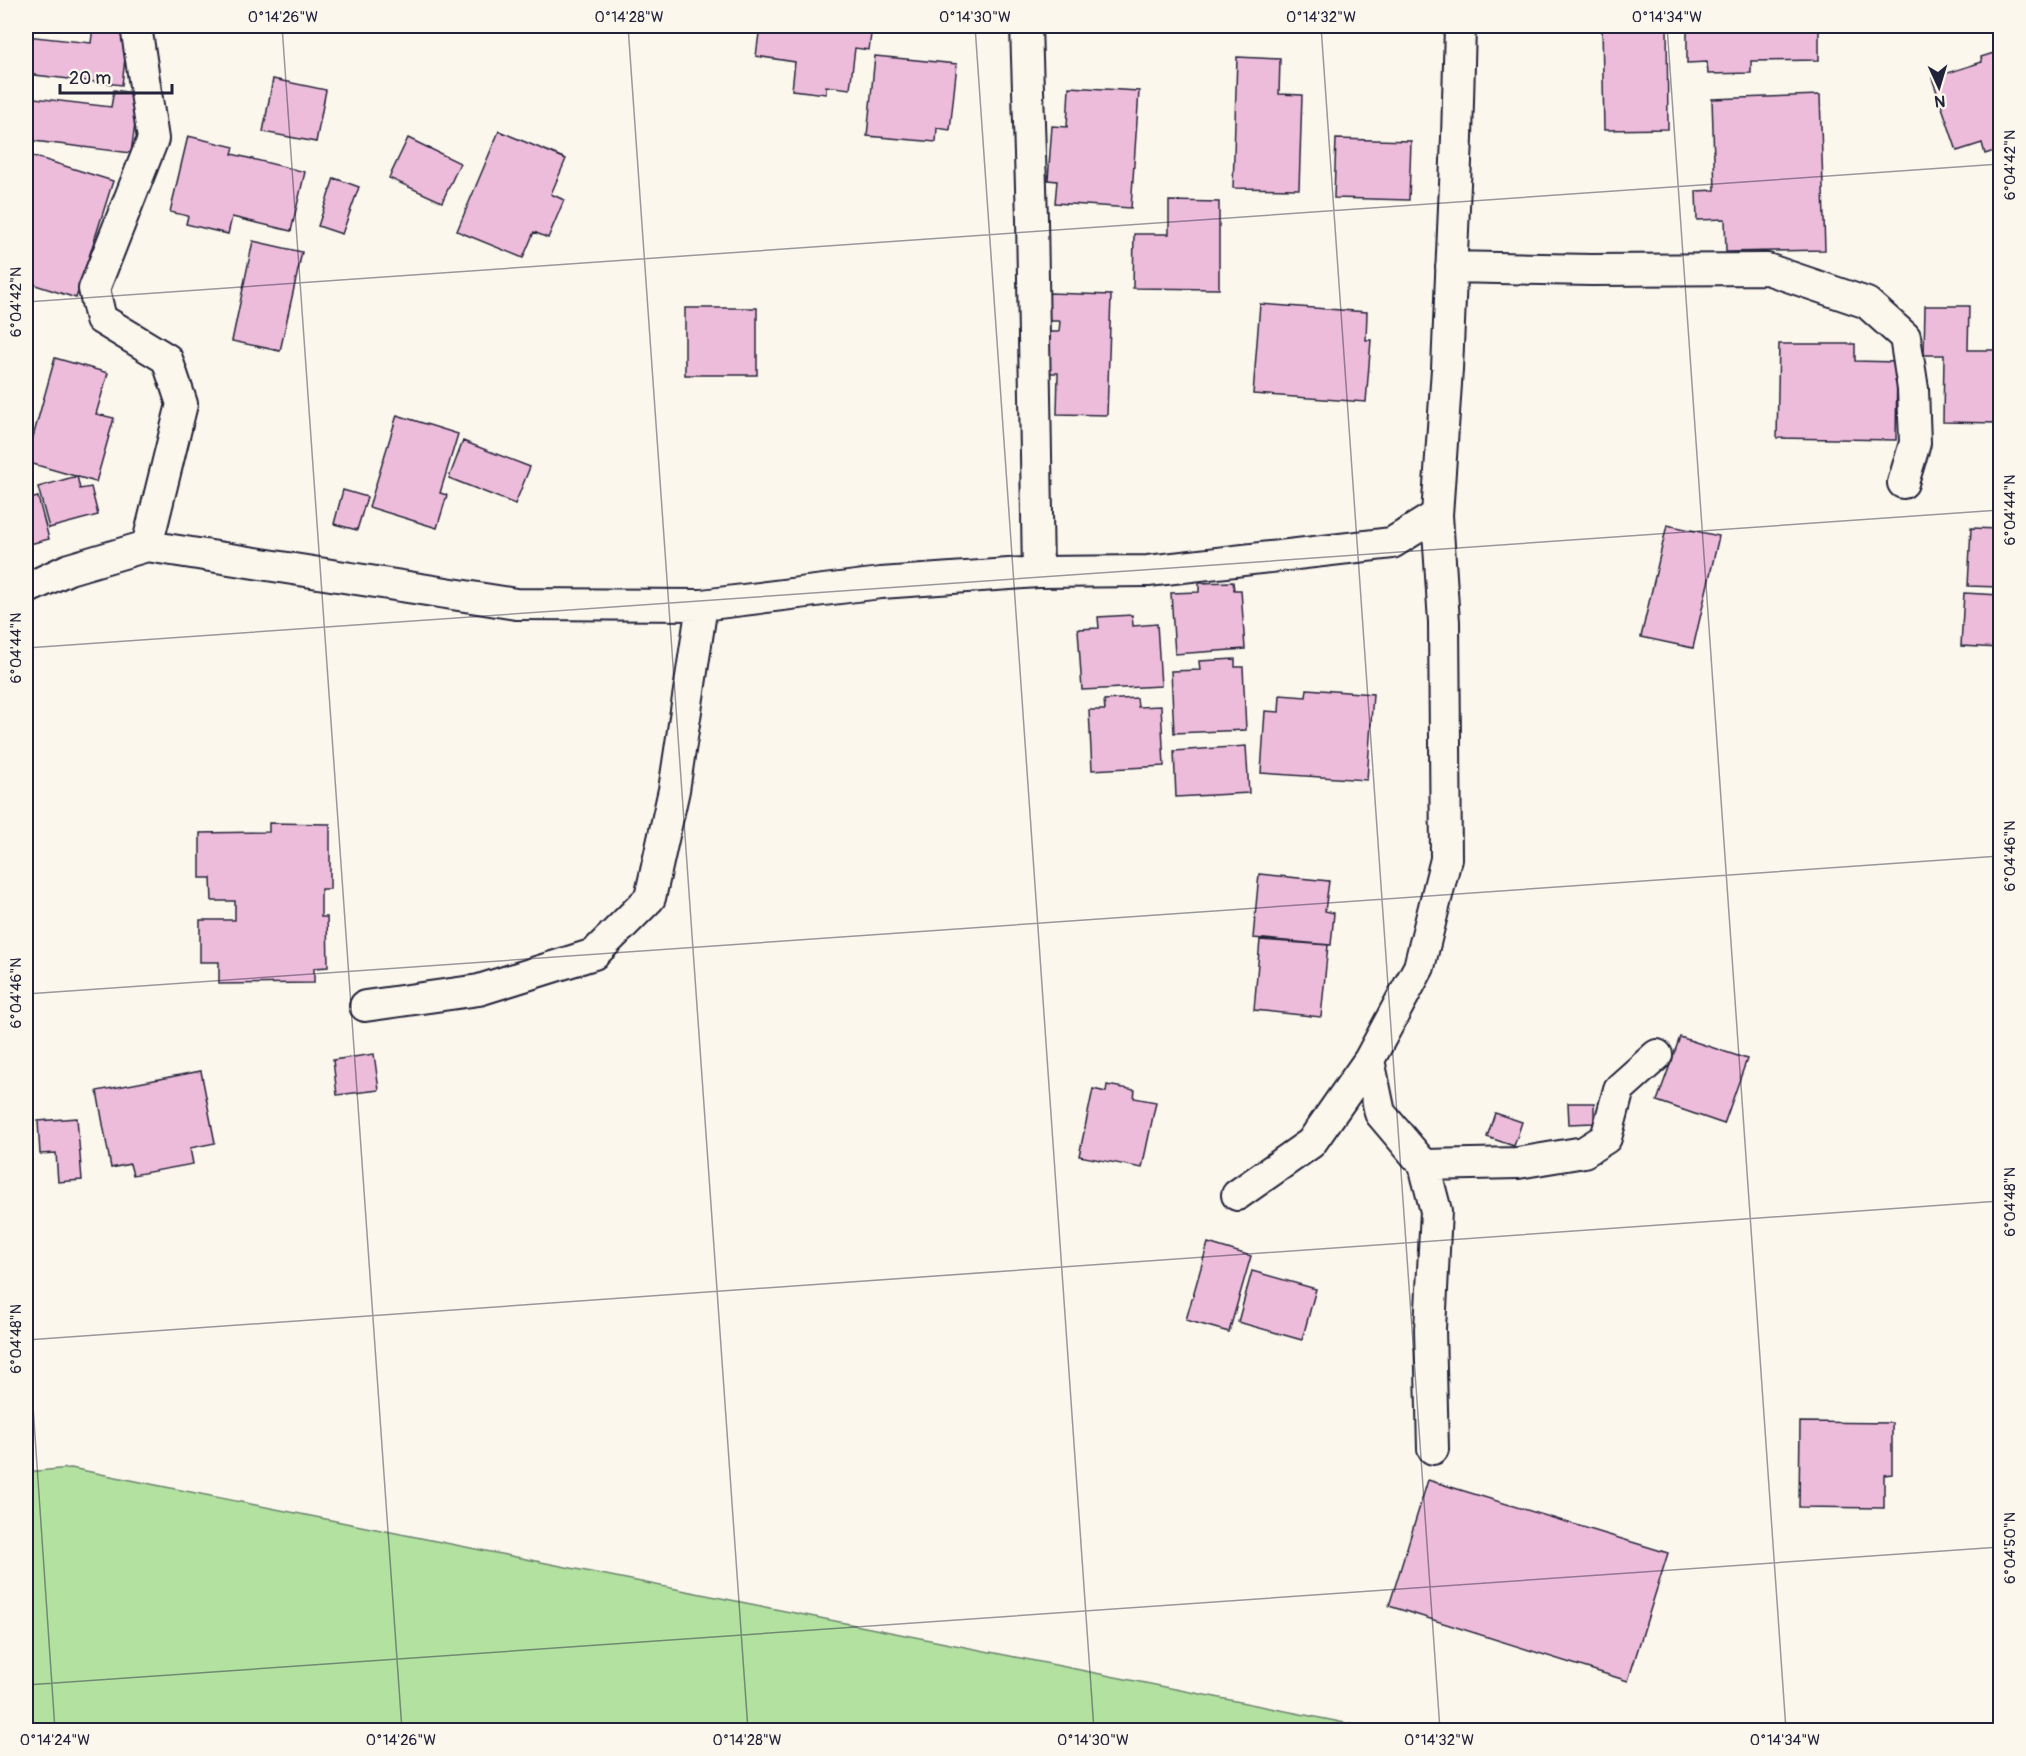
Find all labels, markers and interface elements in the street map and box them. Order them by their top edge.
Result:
text: 0°14'26"W [248,8,318,27]
text: 0°14'28"W [594,8,664,27]
text: 0°14'30"W [939,8,1011,27]
text: 0°14'32"W [1286,8,1356,27]
text: 0°14'34"W [1632,8,1702,27]
scale bar [60,57,172,95]
north arrow [1909,57,1969,117]
text: 20 m [69,67,111,90]
text: N [1934,91,1946,111]
text: 6°04'42"N [2001,130,2020,200]
text: 6°04'42"N [7,267,26,337]
text: 6°04'44"N [2001,475,2020,545]
text: 6°04'44"N [7,613,26,683]
text: 6°04'46"N [2001,821,2020,891]
text: 6°04'46"N [7,958,26,1028]
text: 6°04'48"N [2001,1167,2020,1237]
text: 6°04'48"N [7,1304,26,1374]
text: 6°04'50"N [2001,1512,2020,1584]
text: 0°14'24"W [20,1731,90,1750]
text: 0°14'26"W [366,1731,436,1750]
text: 0°14'28"W [712,1731,782,1750]
text: 0°14'30"W [1057,1731,1129,1750]
text: 0°14'32"W [1404,1731,1474,1750]
text: 0°14'34"W [1750,1731,1820,1750]

